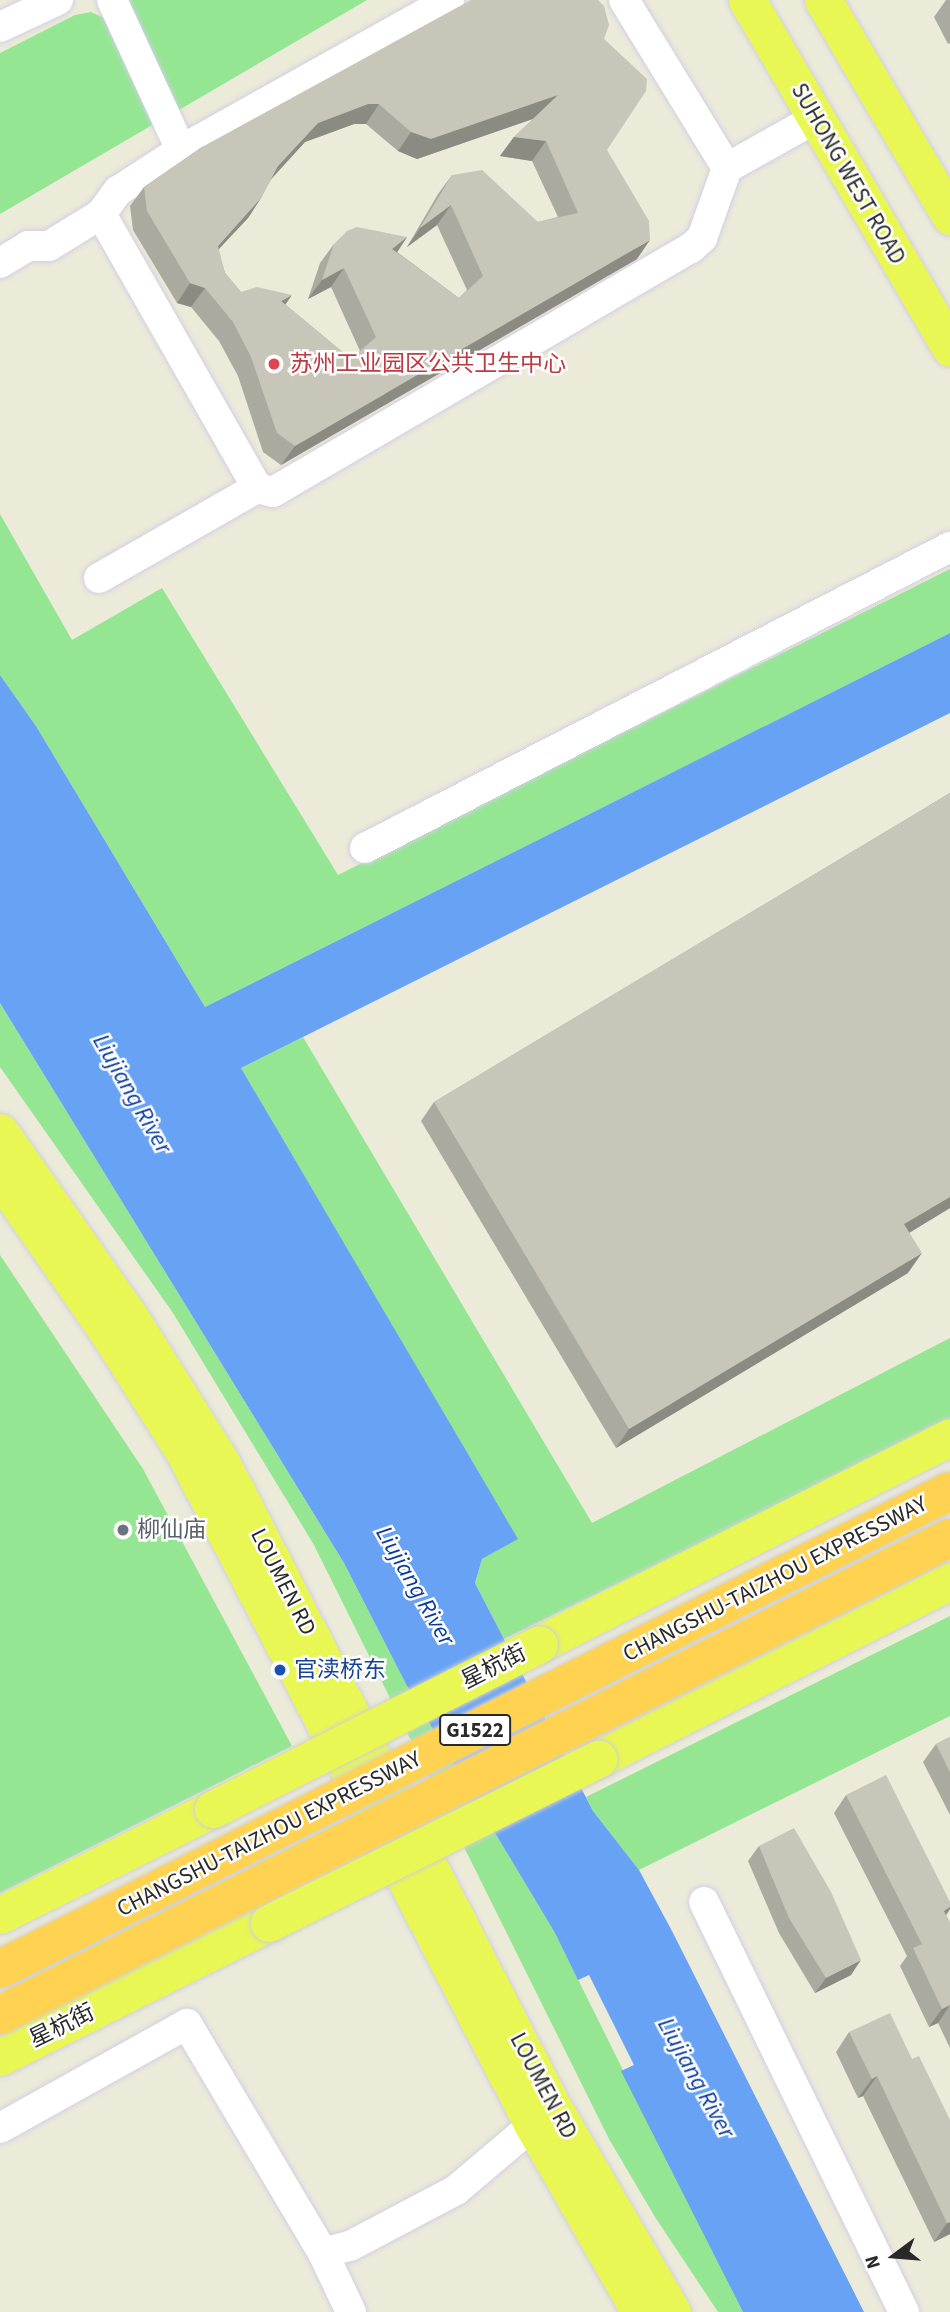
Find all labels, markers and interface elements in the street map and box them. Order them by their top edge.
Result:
street label: SUHONG WEST ROAD [785,78,911,270]
place label: 苏州工业园区公共卫生中心 [290,350,566,378]
marker: 苏州工业园区公共卫生中心 [264,354,284,374]
water label: Liujiang River [86,1029,178,1159]
street label: CHANGSHU-TAIZHOU EXPRESSWAY [618,1490,932,1668]
place label: 柳仙庙 [137,1516,206,1544]
water label: Liujiang River [369,1521,461,1651]
marker: 柳仙庙 [115,1522,131,1538]
street label: LOUMEN RD [244,1524,322,1640]
street label: 星杭街 [457,1639,531,1695]
place label: 官渎桥东 [294,1656,386,1684]
marker: 官渎桥东 [272,1662,288,1678]
road number: G1522 [438,1712,512,1748]
street label: CHANGSHU-TAIZHOU EXPRESSWAY [112,1745,426,1923]
street label: 星杭街 [25,1998,99,2054]
water label: Liujiang River [651,2013,741,2143]
street label: LOUMEN RD [504,2028,582,2144]
north arrow [859,2221,929,2291]
text: N [859,2252,888,2272]

